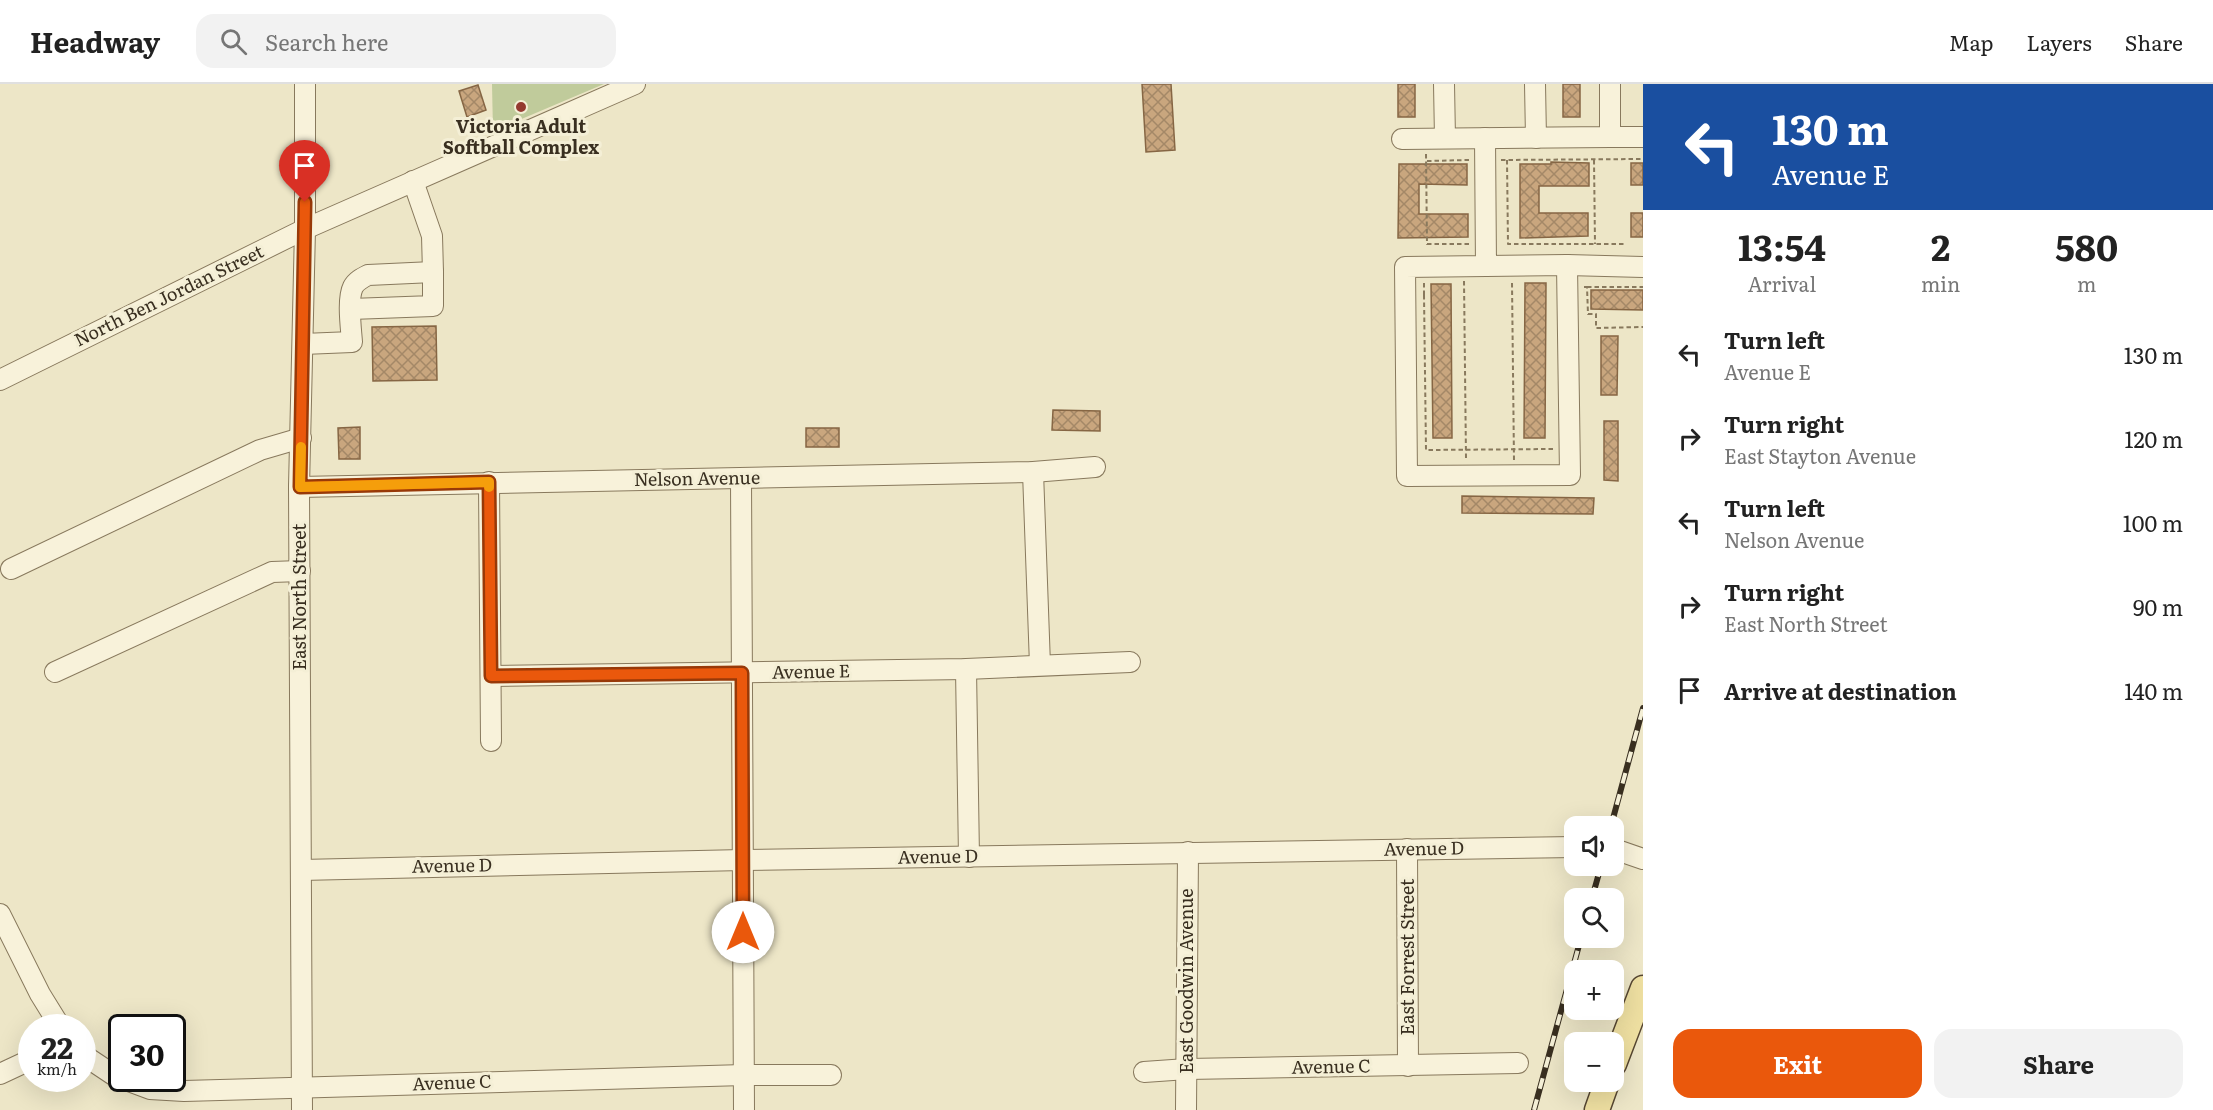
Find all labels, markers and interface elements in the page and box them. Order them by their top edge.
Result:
search box [196,14,616,68]
text: Headway [30,20,160,62]
icon: search [217,25,250,58]
text: Search here [265,25,388,58]
text: Map [1949,26,1994,57]
text: Layers [2027,26,2092,57]
text: Share [2125,26,2183,57]
text: 130 m [1772,96,1889,158]
marker: Victoria Adult Softball Complex [514,100,528,114]
icon: left [1673,108,1751,186]
place label: Victoria Adult Softball Complex [443,112,599,160]
pin [279,140,330,202]
icon: arrive [288,149,321,182]
text: Avenue E [1772,153,1889,193]
text: 13:54 [1738,219,1826,272]
text: 2 [1931,219,1950,272]
text: 580 [2055,219,2118,272]
street label: North Ben Jordan Street [69,237,268,352]
text: Arrival [1748,268,1816,298]
text: min [1921,268,1960,298]
text: m [2077,268,2096,298]
text: Turn left [1724,323,1825,356]
icon: left [1673,338,1706,371]
text: 130 m [2124,338,2183,371]
text: Avenue E [1724,356,1811,386]
text: Turn right [1724,407,1844,440]
icon: right [1673,422,1706,455]
text: 120 m [2124,422,2183,455]
text: East Stayton Avenue [1724,440,1916,470]
street label: Nelson Avenue [634,463,760,492]
text: Turn left [1724,491,1825,524]
icon: left [1673,506,1706,539]
text: 100 m [2123,506,2183,539]
street label: East North Street [285,523,312,671]
text: Nelson Avenue [1724,524,1865,554]
text: Turn right [1724,575,1844,608]
icon: right [1673,590,1706,623]
text: 90 m [2133,590,2183,623]
text: East North Street [1724,608,1887,638]
street label: Avenue E [772,656,850,685]
icon: arrive [1673,674,1706,707]
text: Arrive at destination [1724,674,1957,707]
text: 140 m [2124,674,2183,707]
map controls [1564,816,1624,1092]
button: sound [1564,816,1624,876]
street label: Avenue D [1383,833,1464,862]
street label: Avenue D [897,841,978,870]
street label: Avenue D [411,850,492,879]
street label: East Forrest Street [1393,878,1420,1035]
street label: East Goodwin Avenue [1172,888,1199,1074]
button: search [1564,888,1624,948]
position arrow [711,900,775,964]
button: + [1564,960,1624,1020]
speed limit sign: 30 [108,1014,186,1092]
text: 22 [41,1024,73,1068]
button: Exit [1673,1029,1922,1098]
button: Share [1934,1029,2183,1098]
button: − [1564,1032,1624,1092]
street label: Avenue C [1291,1051,1371,1080]
text: km/h [37,1057,77,1080]
street label: Avenue C [412,1067,492,1096]

